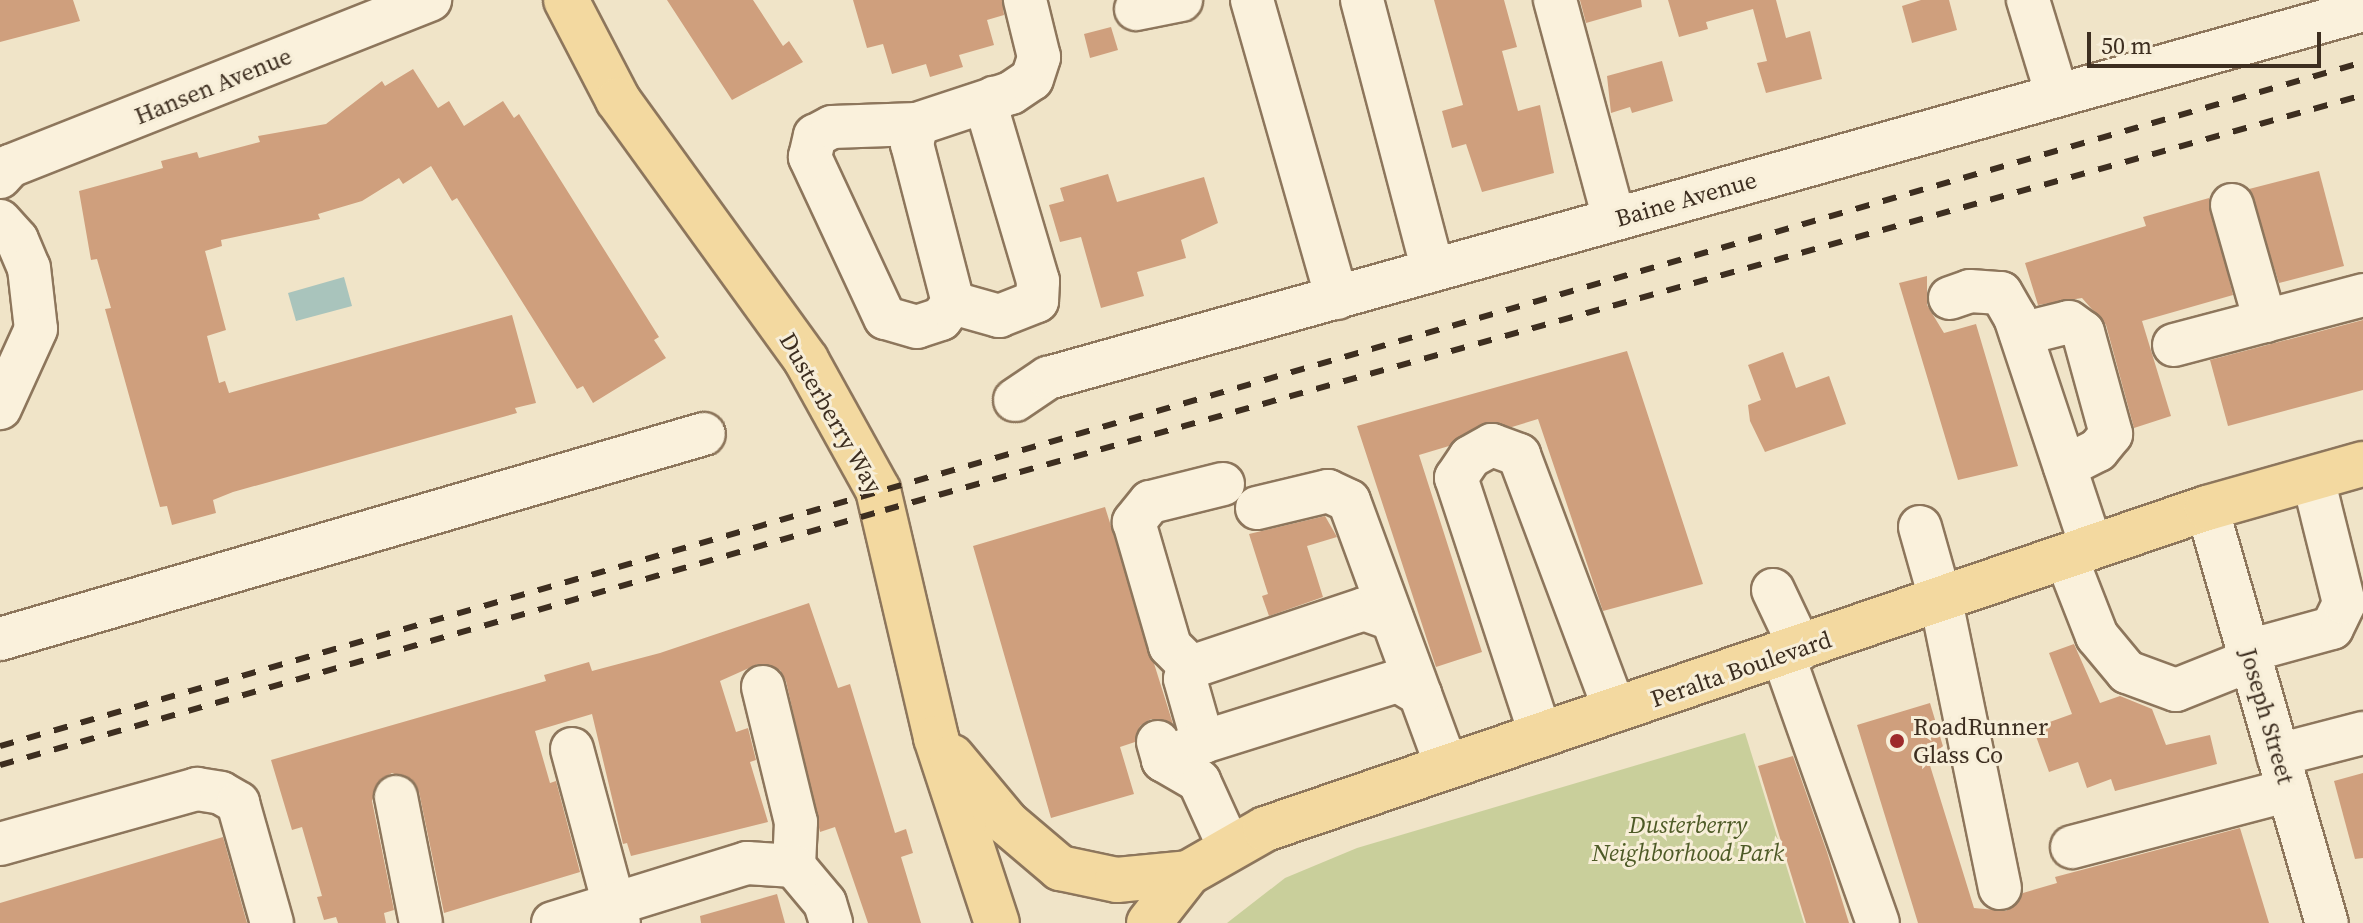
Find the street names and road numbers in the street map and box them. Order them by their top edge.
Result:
street label: Hansen Avenue [130,41,296,131]
street label: Baine Avenue [1612,165,1760,233]
street label: Dusterberry Way [773,327,889,499]
street label: Peralta Boulevard [1647,625,1835,713]
street label: Joseph Street [2234,645,2300,787]

